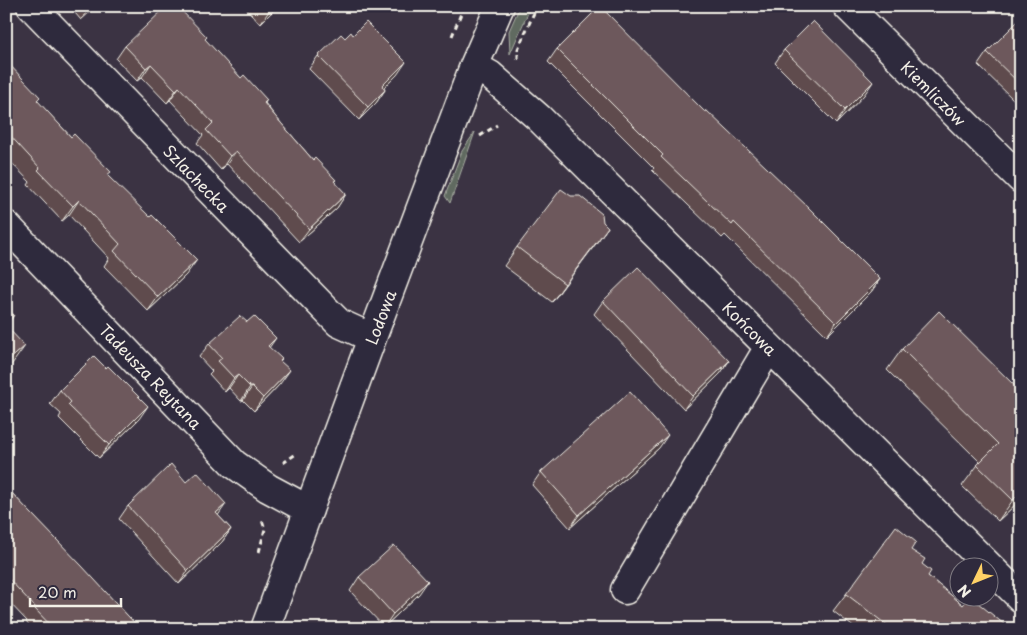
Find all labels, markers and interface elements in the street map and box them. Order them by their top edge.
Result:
street label: Kiemliczów [896,55,972,131]
street label: Szlachecka [159,139,236,217]
street label: Lodowa [359,286,401,348]
street label: Końcowa [717,295,783,361]
street label: Tadeusza Reytana [94,318,208,434]
north arrow [950,558,1000,608]
scale bar [30,575,121,607]
text: 20 m [38,580,77,603]
text: N [953,580,976,602]

